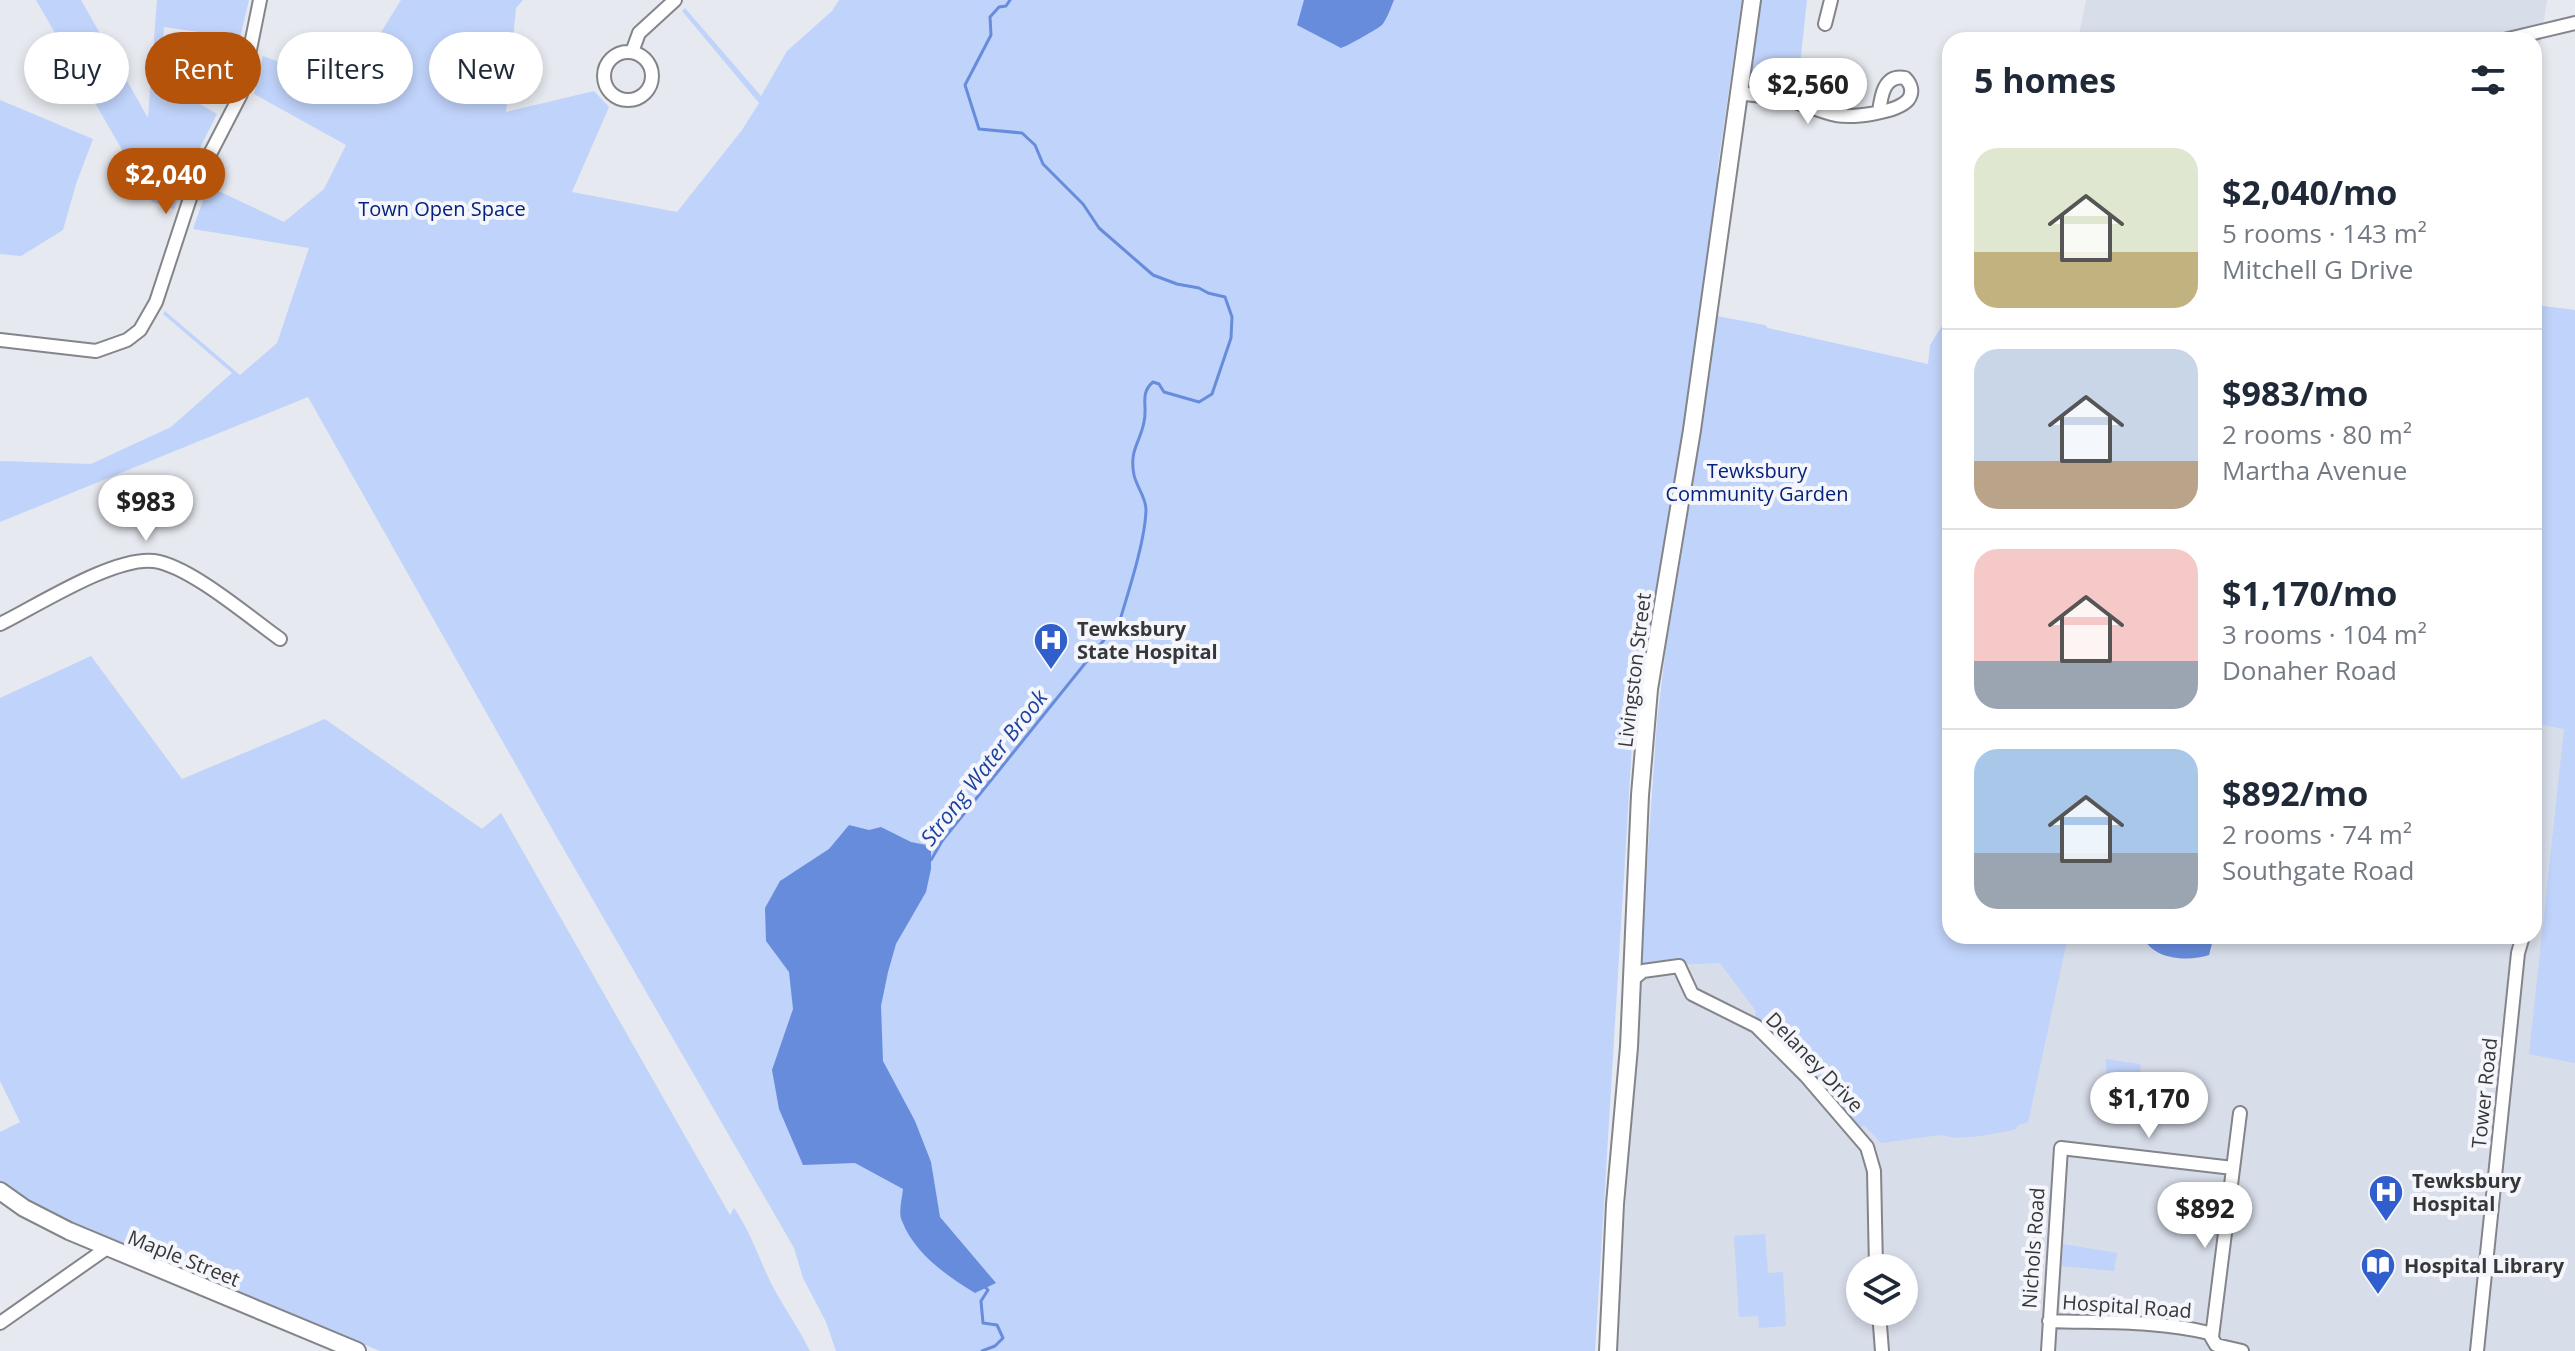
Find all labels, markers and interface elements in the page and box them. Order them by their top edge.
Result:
chip: Buy [24,32,129,104]
chip: Rent [145,32,261,104]
chip: Filters [277,32,413,104]
chip: New [429,32,543,104]
text: 5 homes [1974,57,2116,103]
pin: $2,560 [1743,58,1873,126]
icon: filters [2466,58,2510,102]
text: $2,560 [1767,66,1849,102]
pin: $2,040 [101,148,231,216]
text: $2,040 [125,156,207,192]
text: $2,040/mo [2222,169,2397,215]
icon: home [2038,180,2134,276]
park label: Town Open Space [358,195,526,222]
text: 5 rooms · 143 m² [2222,215,2427,251]
text: Mitchell G Drive [2222,251,2413,287]
text: $983/mo [2222,370,2368,416]
icon: home [2038,381,2134,477]
text: 2 rooms · 80 m² [2222,416,2412,452]
text: Martha Avenue [2222,452,2407,488]
park label: Tewksbury Community Garden [1665,457,1849,507]
pin: $983 [99,475,193,543]
text: $983 [116,483,176,519]
text: $1,170/mo [2222,570,2397,616]
icon: home [2038,581,2134,677]
street label: Livingston Street [1611,591,1657,749]
place label: Tewksbury State Hospital [1077,615,1218,665]
text: 3 rooms · 104 m² [2222,616,2427,652]
hospital icon: Tewksbury State Hospital [1032,621,1070,671]
text: Donaher Road [2222,652,2397,688]
water label: Strong Water Brook [913,682,1054,851]
text: $892/mo [2222,770,2368,816]
icon: home [2038,781,2134,877]
text: 2 rooms · 74 m² [2222,816,2412,852]
text: Southgate Road [2222,852,2414,888]
street label: Delaney Drive [1760,1006,1870,1118]
street label: Tower Road [2465,1036,2503,1150]
pin: $1,170 [2084,1072,2214,1140]
text: $1,170 [2108,1080,2190,1116]
place label: Tewksbury Hospital [2412,1167,2522,1217]
hospital icon: Tewksbury Hospital [2367,1173,2405,1223]
pin: $892 [2158,1182,2252,1250]
street label: Nichols Road [2015,1186,2051,1310]
text: $892 [2175,1190,2235,1226]
street label: Maple Street [124,1223,244,1293]
library icon: Hospital Library [2359,1246,2397,1296]
place label: Hospital Library [2404,1252,2565,1279]
map controls [1846,1254,1918,1326]
button: layers [1846,1254,1918,1326]
street label: Hospital Road [2061,1288,2193,1324]

